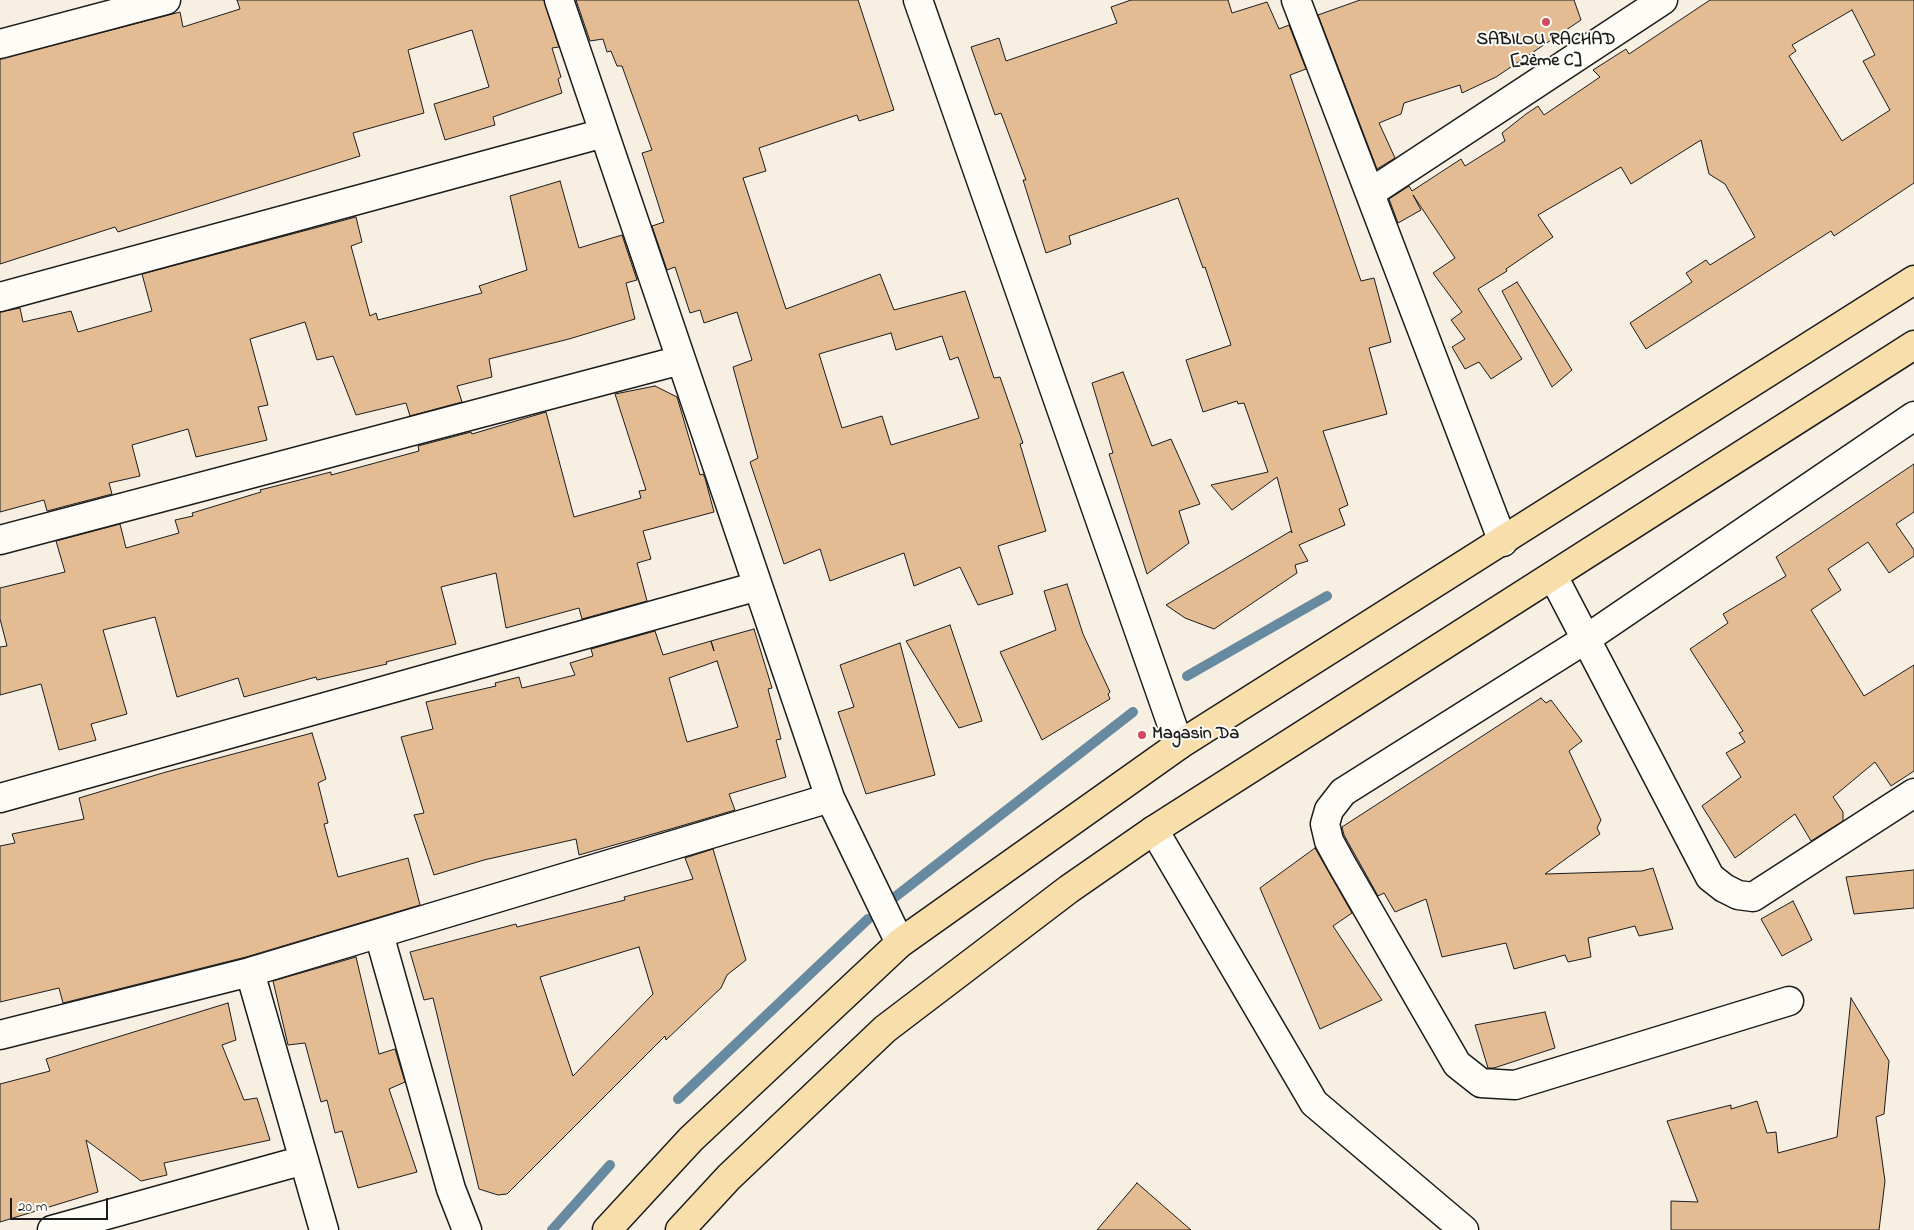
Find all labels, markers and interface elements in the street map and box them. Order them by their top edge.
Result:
marker: SABILOU RACHAD [2ème C] [1540,16,1552,28]
place label: SABILOU RACHAD [2ème C] [1476,30,1616,72]
place label: Magasin Da [1152,724,1239,746]
marker: Magasin Da [1136,729,1148,741]
scale bar [12,1188,110,1220]
text: 20 m [18,1196,47,1218]

